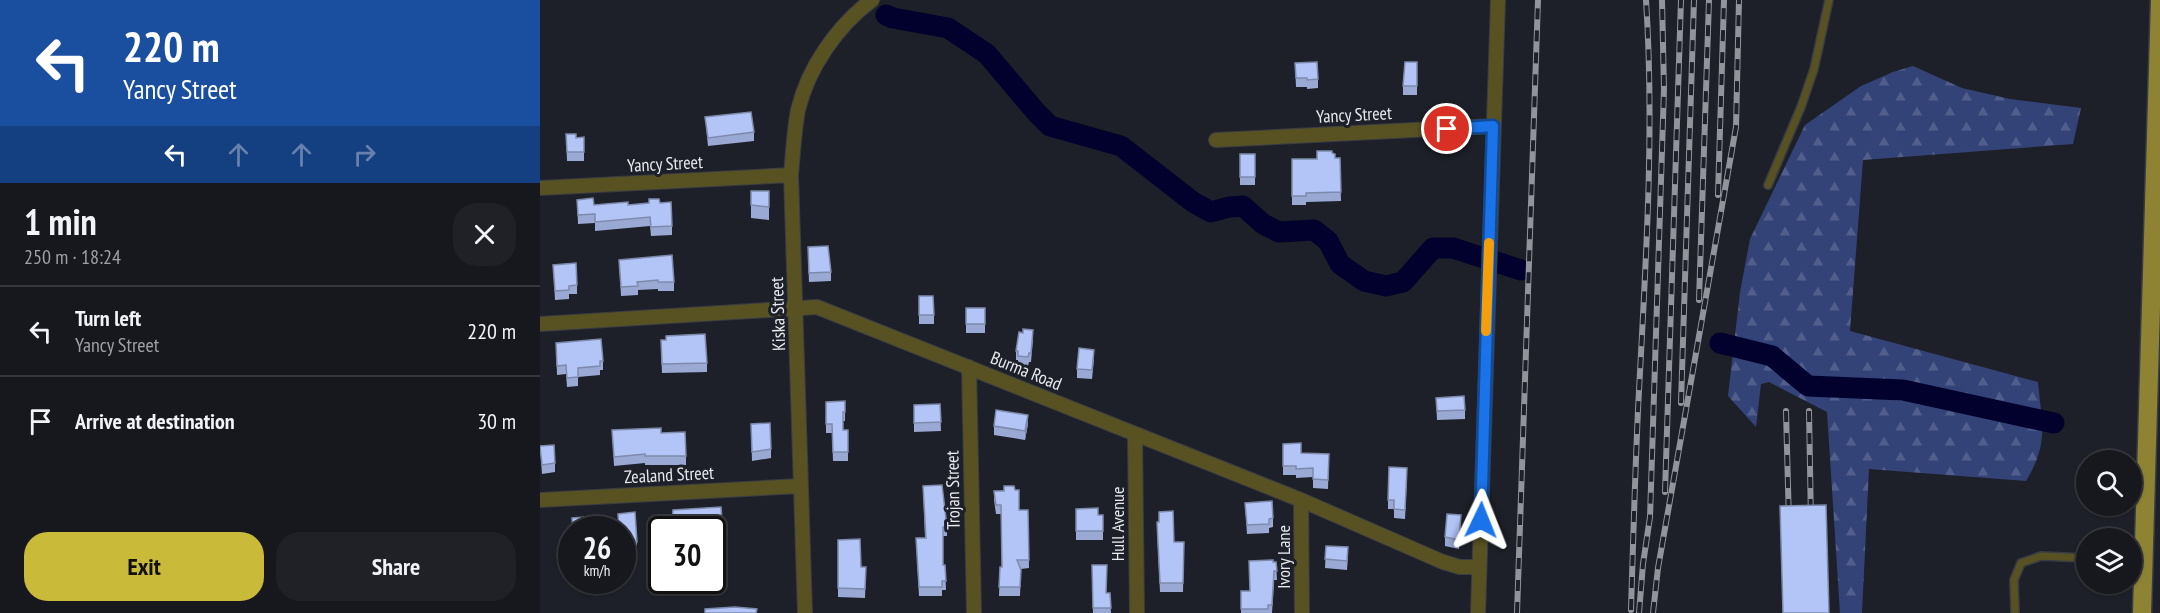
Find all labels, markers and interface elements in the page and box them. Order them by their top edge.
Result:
text: 220 m [123,19,220,74]
icon: left [24,24,102,102]
text: Yancy Street [123,72,237,106]
street label: Yancy Street [1316,101,1392,128]
pin [1421,103,1472,154]
icon: arrive [1430,112,1463,145]
icon: left [159,138,192,171]
icon: ahead [222,138,255,171]
icon: ahead [285,138,318,171]
icon: right [348,138,381,171]
street label: Yancy Street [627,150,703,177]
text: 1 min [24,198,97,245]
button: close [453,203,516,266]
text: 250 m · 18:24 [24,244,121,270]
street label: Kiska Street [765,277,790,351]
text: Turn left [75,304,141,332]
icon: left [24,315,57,348]
text: 220 m [467,317,516,345]
text: Yancy Street [75,332,159,358]
street label: Burma Road [987,346,1065,395]
icon: arrive [24,405,57,438]
text: Arrive at destination [75,407,235,435]
text: 30 m [477,407,516,435]
street label: Trojan Street [940,450,965,530]
map controls [2076,450,2142,594]
button: search [2076,450,2142,516]
street label: Zealand Street [623,461,715,488]
street label: Hull Avenue [1106,487,1129,561]
position arrow [1449,488,1513,552]
speed limit sign: 30 [648,516,726,594]
street label: Ivory Lane [1272,525,1295,589]
text: 26 [583,528,611,567]
button: layers [2076,528,2142,594]
button: Exit [24,532,264,601]
button: Share [276,532,516,601]
text: km/h [584,561,610,580]

